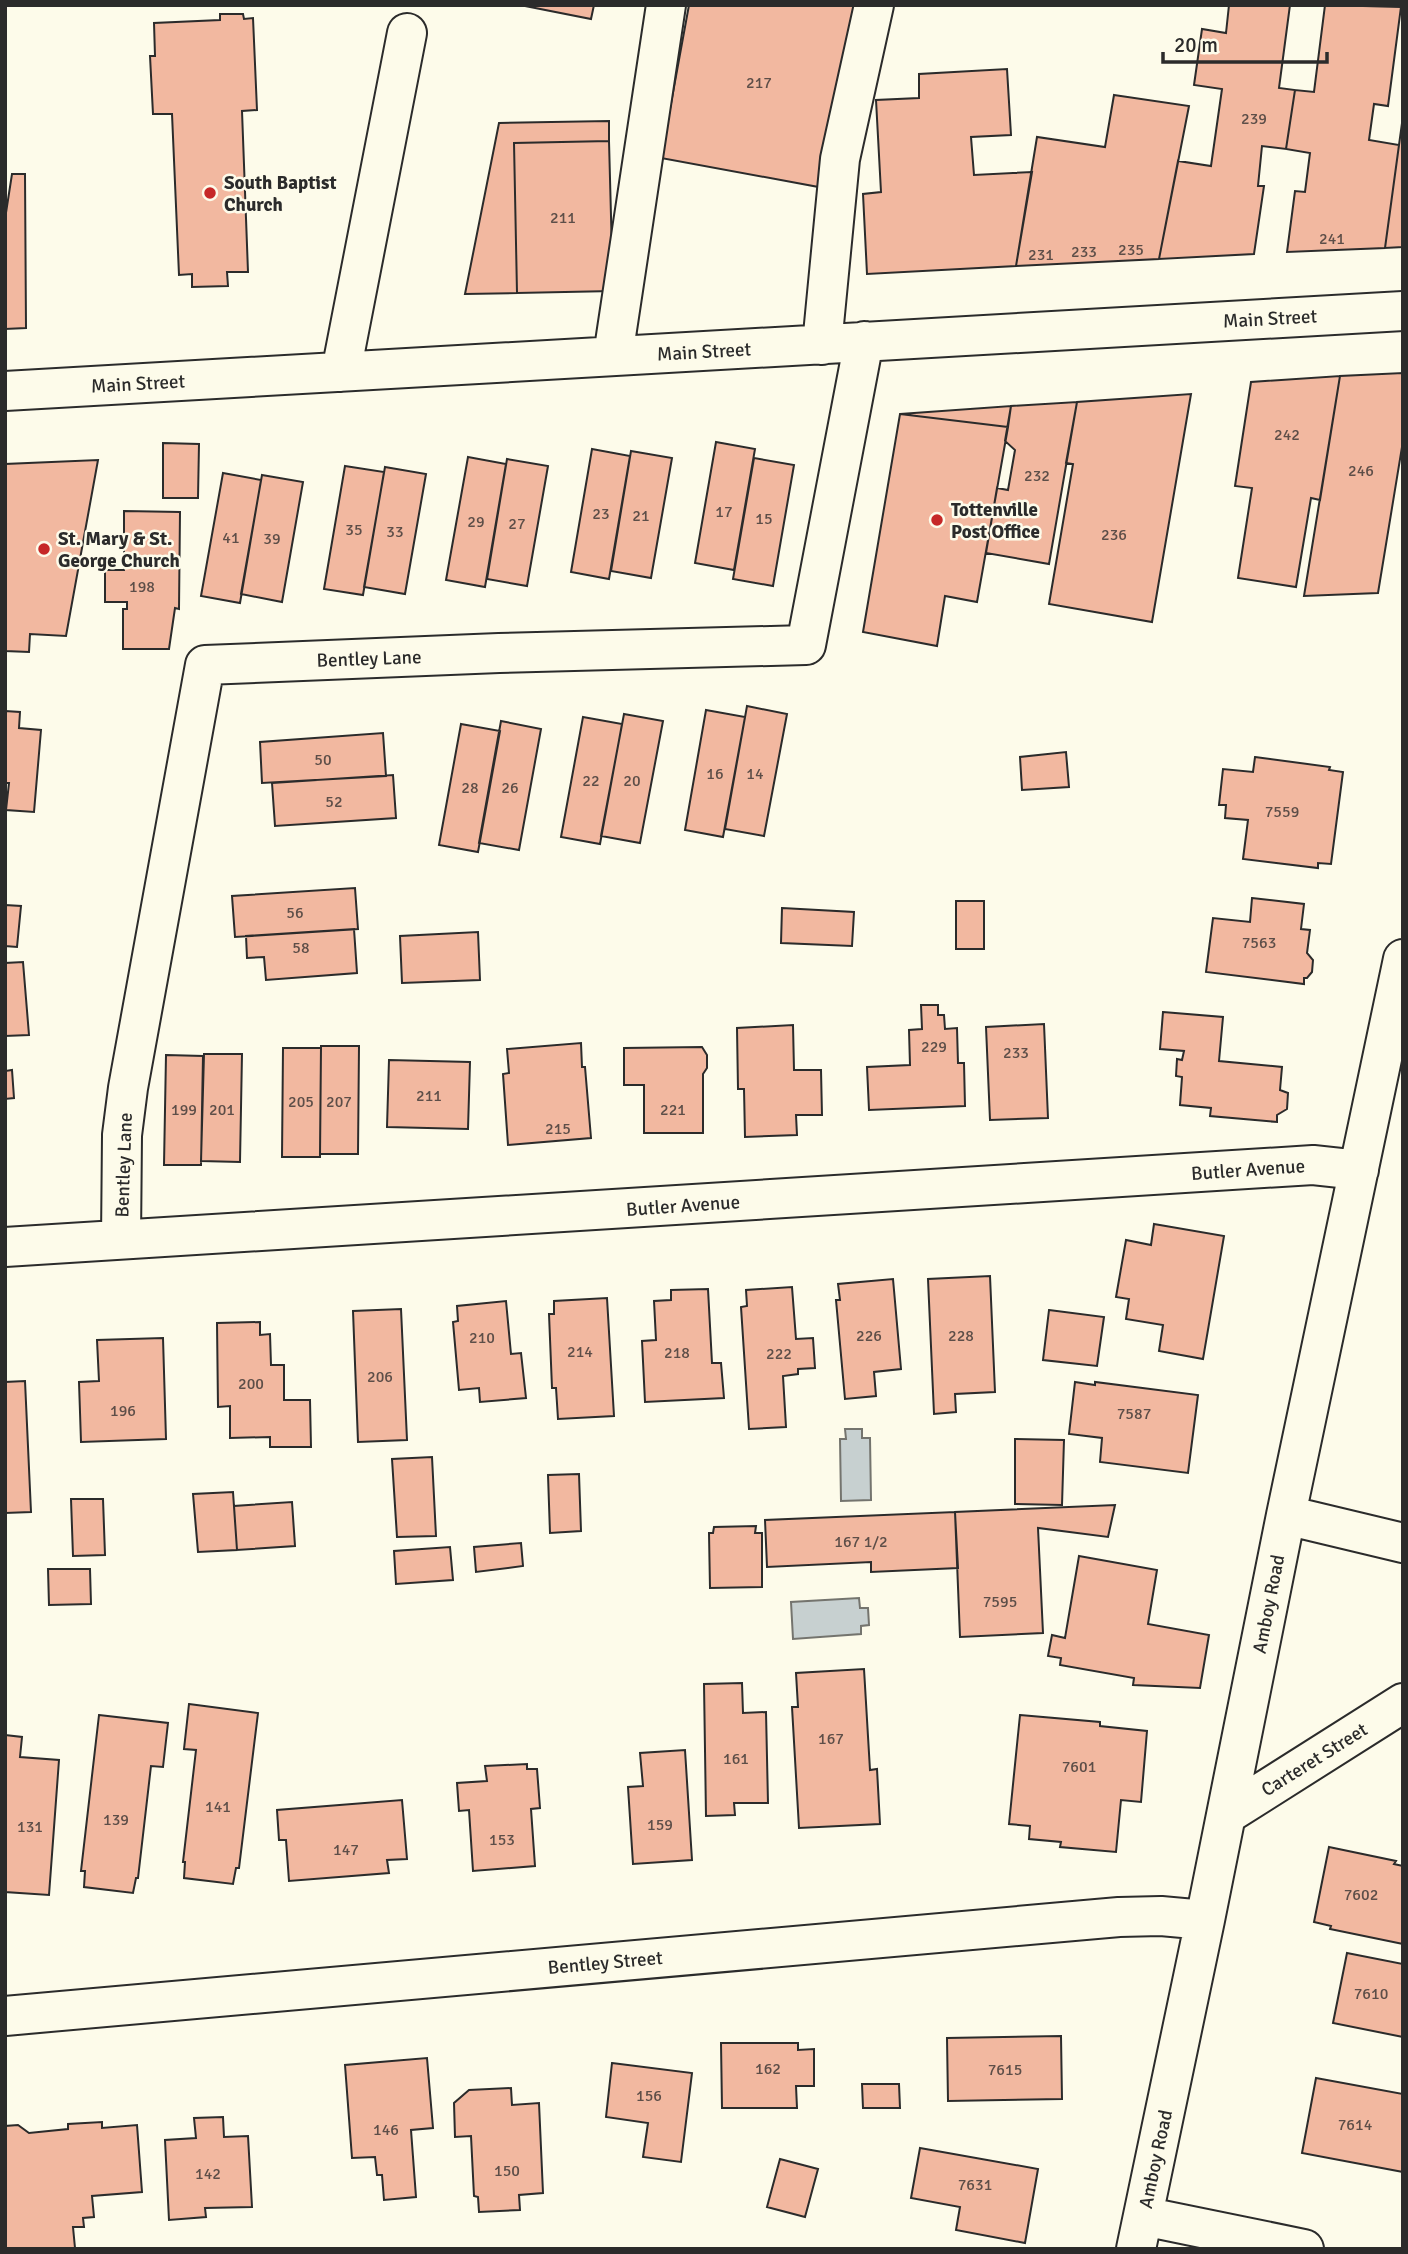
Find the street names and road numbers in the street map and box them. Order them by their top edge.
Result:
street label: Main Street [1222,305,1318,333]
street label: Main Street [656,338,752,366]
street label: Main Street [90,370,186,398]
street label: Bentley Lane [316,645,422,673]
street label: Bentley Lane [110,1112,138,1218]
street label: Butler Avenue [1190,1154,1306,1186]
street label: Butler Avenue [625,1190,741,1222]
street label: Amboy Road [1248,1553,1290,1656]
street label: Carteret Street [1257,1717,1372,1802]
street label: Bentley Street [547,1946,664,1980]
street label: Amboy Road [1134,2108,1178,2211]

